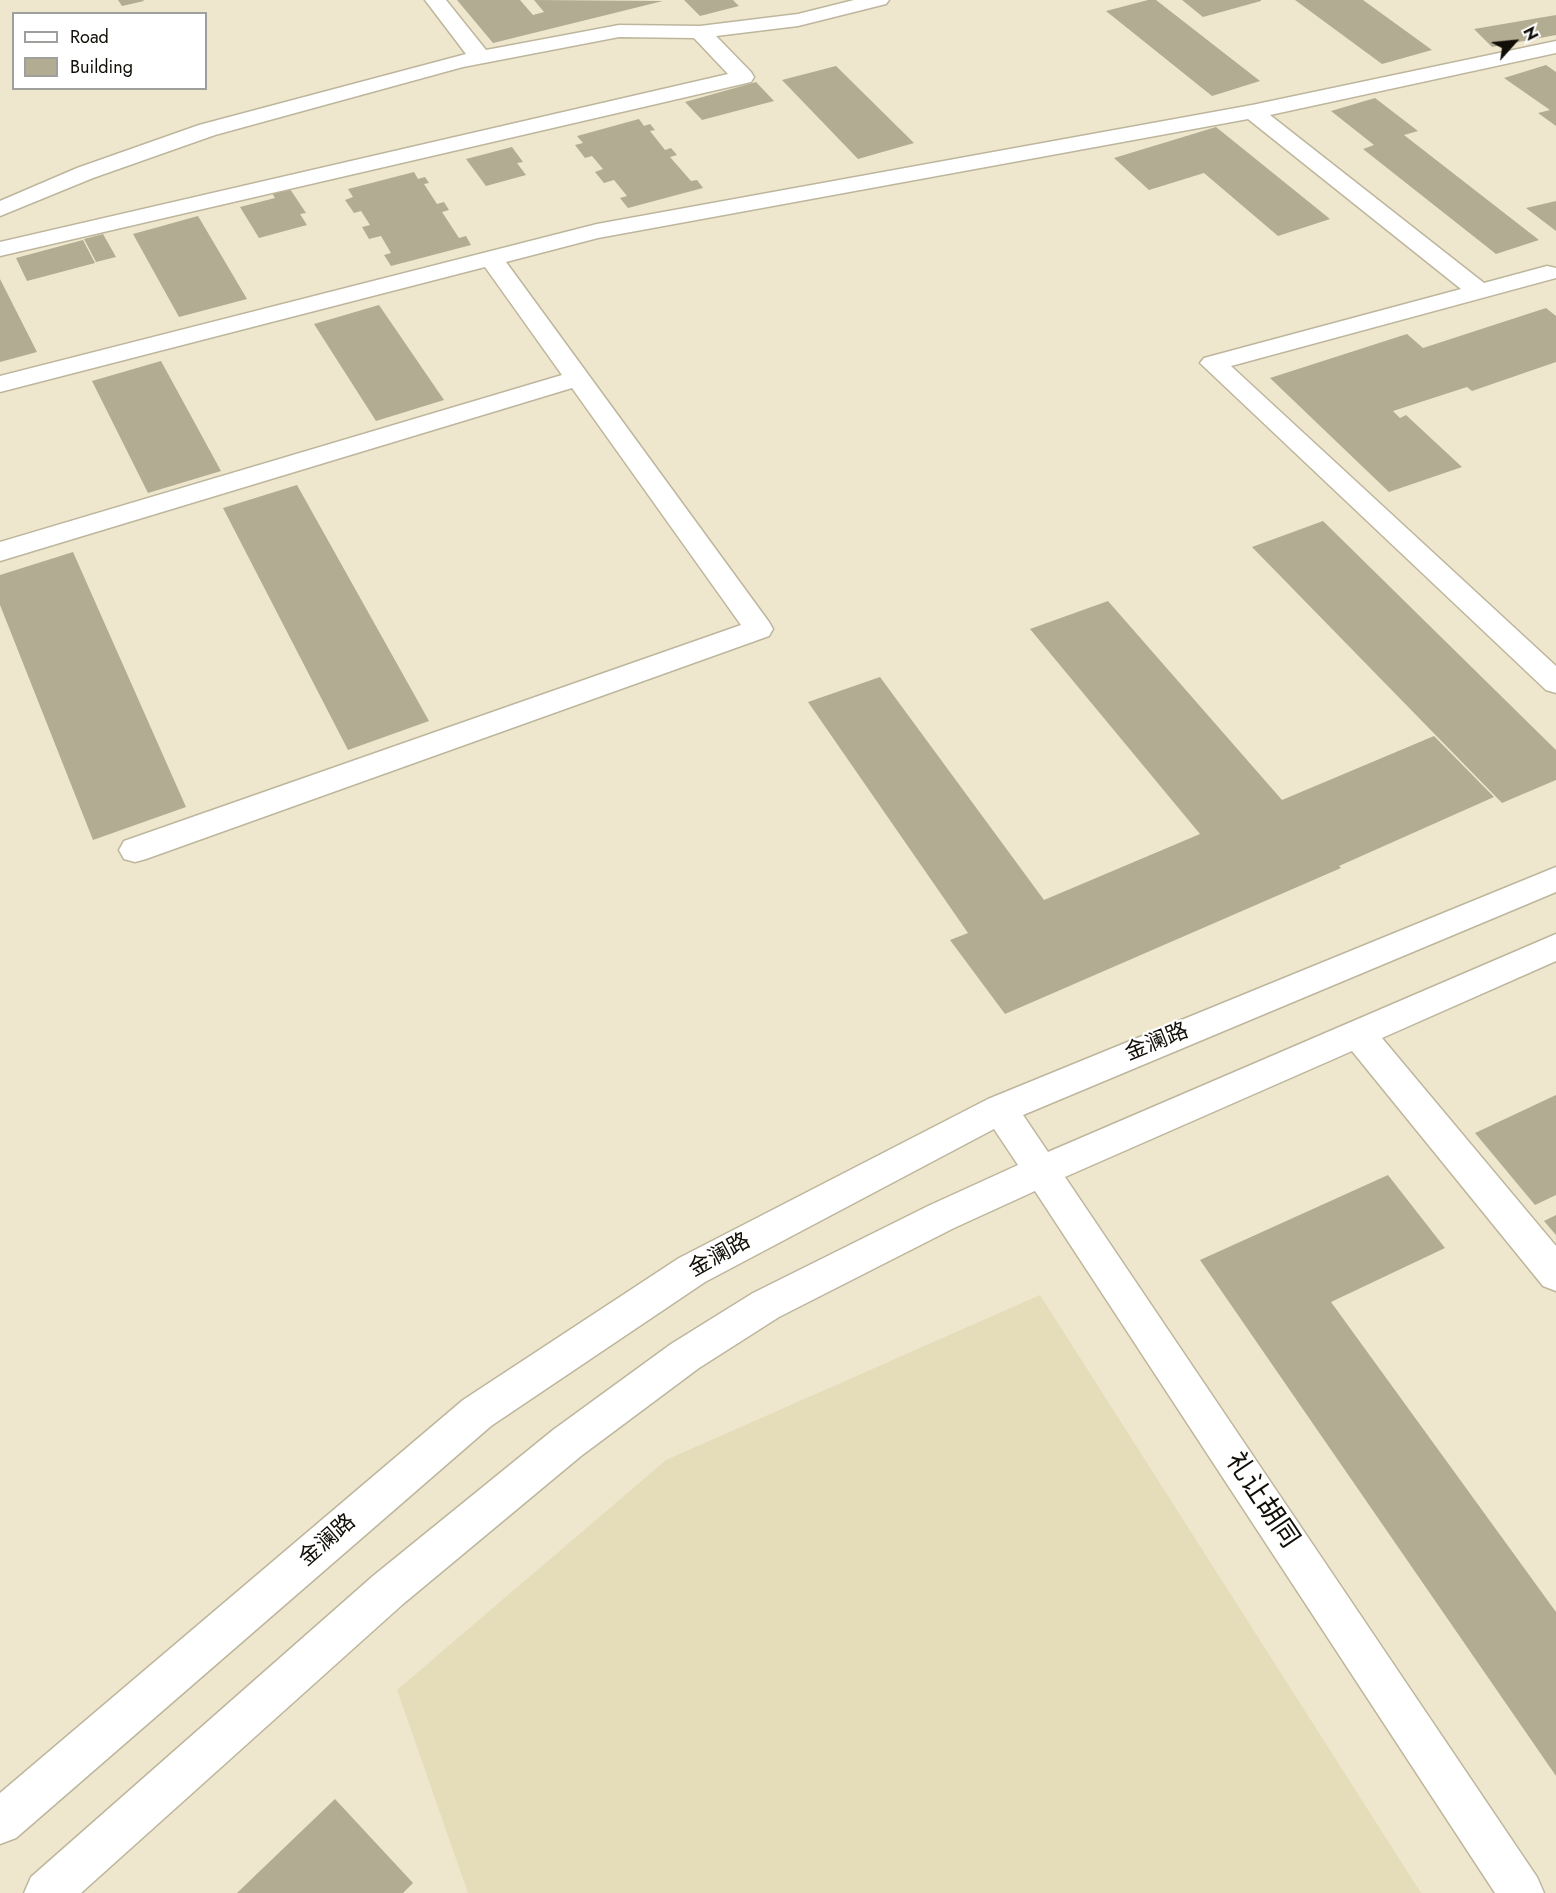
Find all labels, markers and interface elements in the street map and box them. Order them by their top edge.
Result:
legend [12,12,207,90]
north arrow [1484,12,1544,72]
text: N [1517,23,1544,44]
text: Road [70,24,109,50]
text: Building [70,54,133,80]
street label: 金澜路 [1121,1018,1193,1068]
street label: 金澜路 [685,1228,755,1284]
street label: 礼让胡同 [1217,1447,1305,1555]
street label: 金澜路 [294,1509,362,1573]

